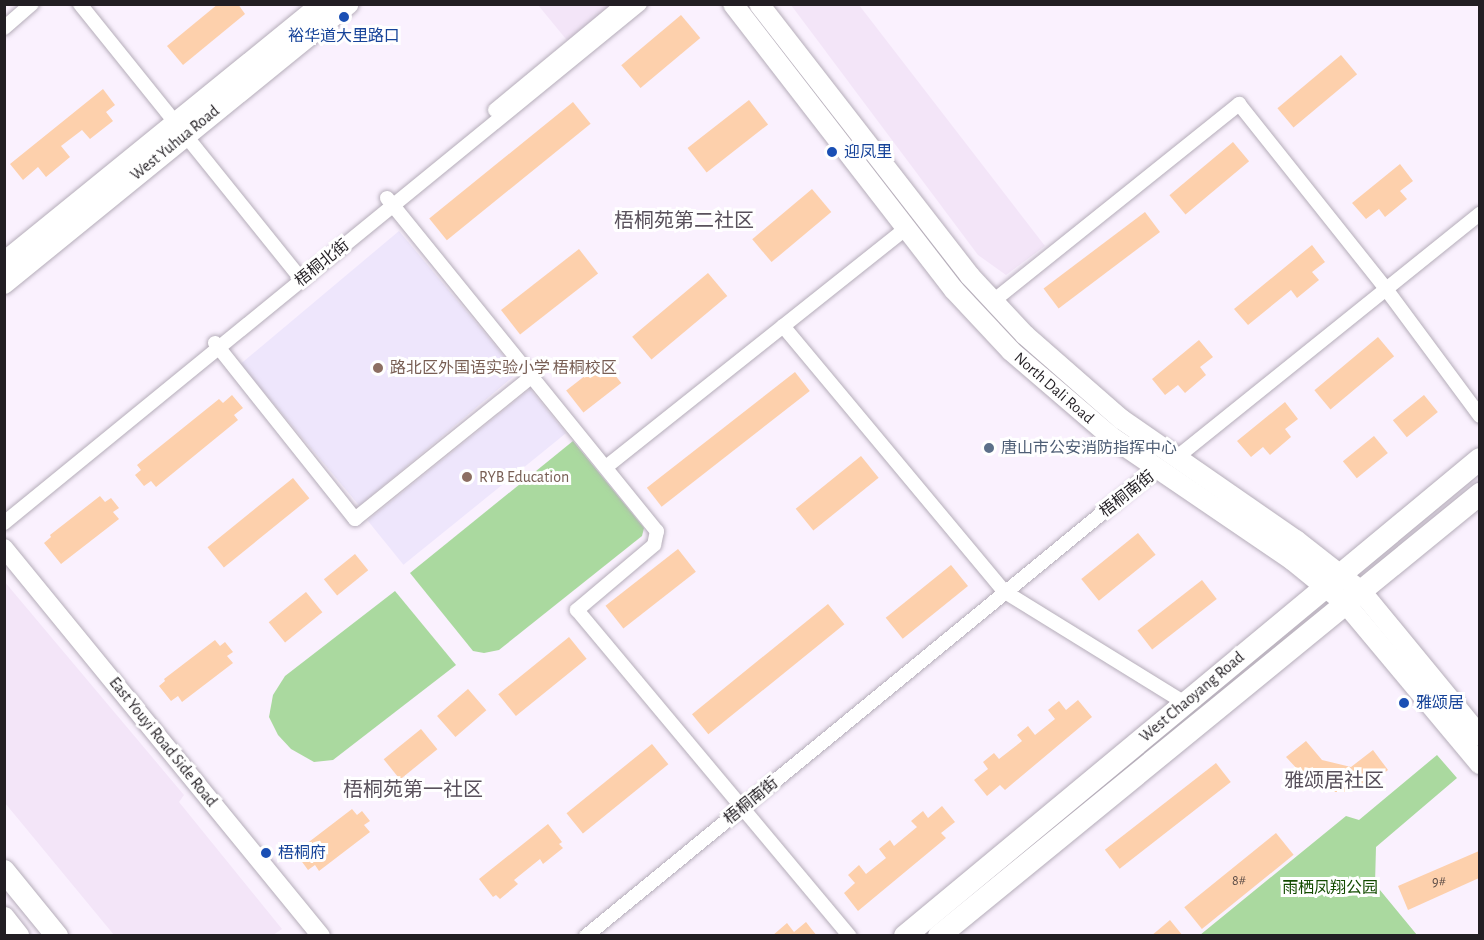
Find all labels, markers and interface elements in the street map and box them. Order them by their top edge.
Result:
marker: 裕华道大里路口 [337,10,351,24]
place label: 裕华道大里路口 [288,26,400,46]
street label: West Yuhua Road [127,101,223,185]
place label: 迎凤里 [844,142,892,162]
marker: 迎凤里 [825,145,839,159]
district label: 梧桐苑第二社区 [614,209,754,233]
street label: 梧桐北街 [291,235,353,291]
street label: North Dali Road [1010,348,1098,428]
place label: 路北区外国语实验小学 梧桐校区 [390,358,617,378]
marker: 路北区外国语实验小学 梧桐校区 [371,361,385,375]
place label: 唐山市公安消防指挥中心 [1001,438,1177,458]
marker: 唐山市公安消防指挥中心 [982,441,996,455]
place label: RYB Education [479,467,569,487]
street label: 梧桐南街 [1096,467,1158,521]
marker: RYB Education [460,470,474,484]
street label: West Chaoyang Road [1136,648,1248,746]
street label: East Youyi Road Side Road [105,673,221,811]
place label: 雅颂居 [1416,693,1464,713]
marker: 雅颂居 [1397,696,1411,710]
district label: 雅颂居社区 [1284,769,1384,793]
street label: 梧桐南街 [720,773,782,829]
district label: 梧桐苑第一社区 [343,778,483,802]
place label: 梧桐府 [278,843,326,863]
marker: 梧桐府 [259,846,273,860]
house number: 8# [1232,873,1246,889]
house number: 9# [1432,874,1446,890]
park label: 雨栖凤翔公园 [1282,878,1378,898]

